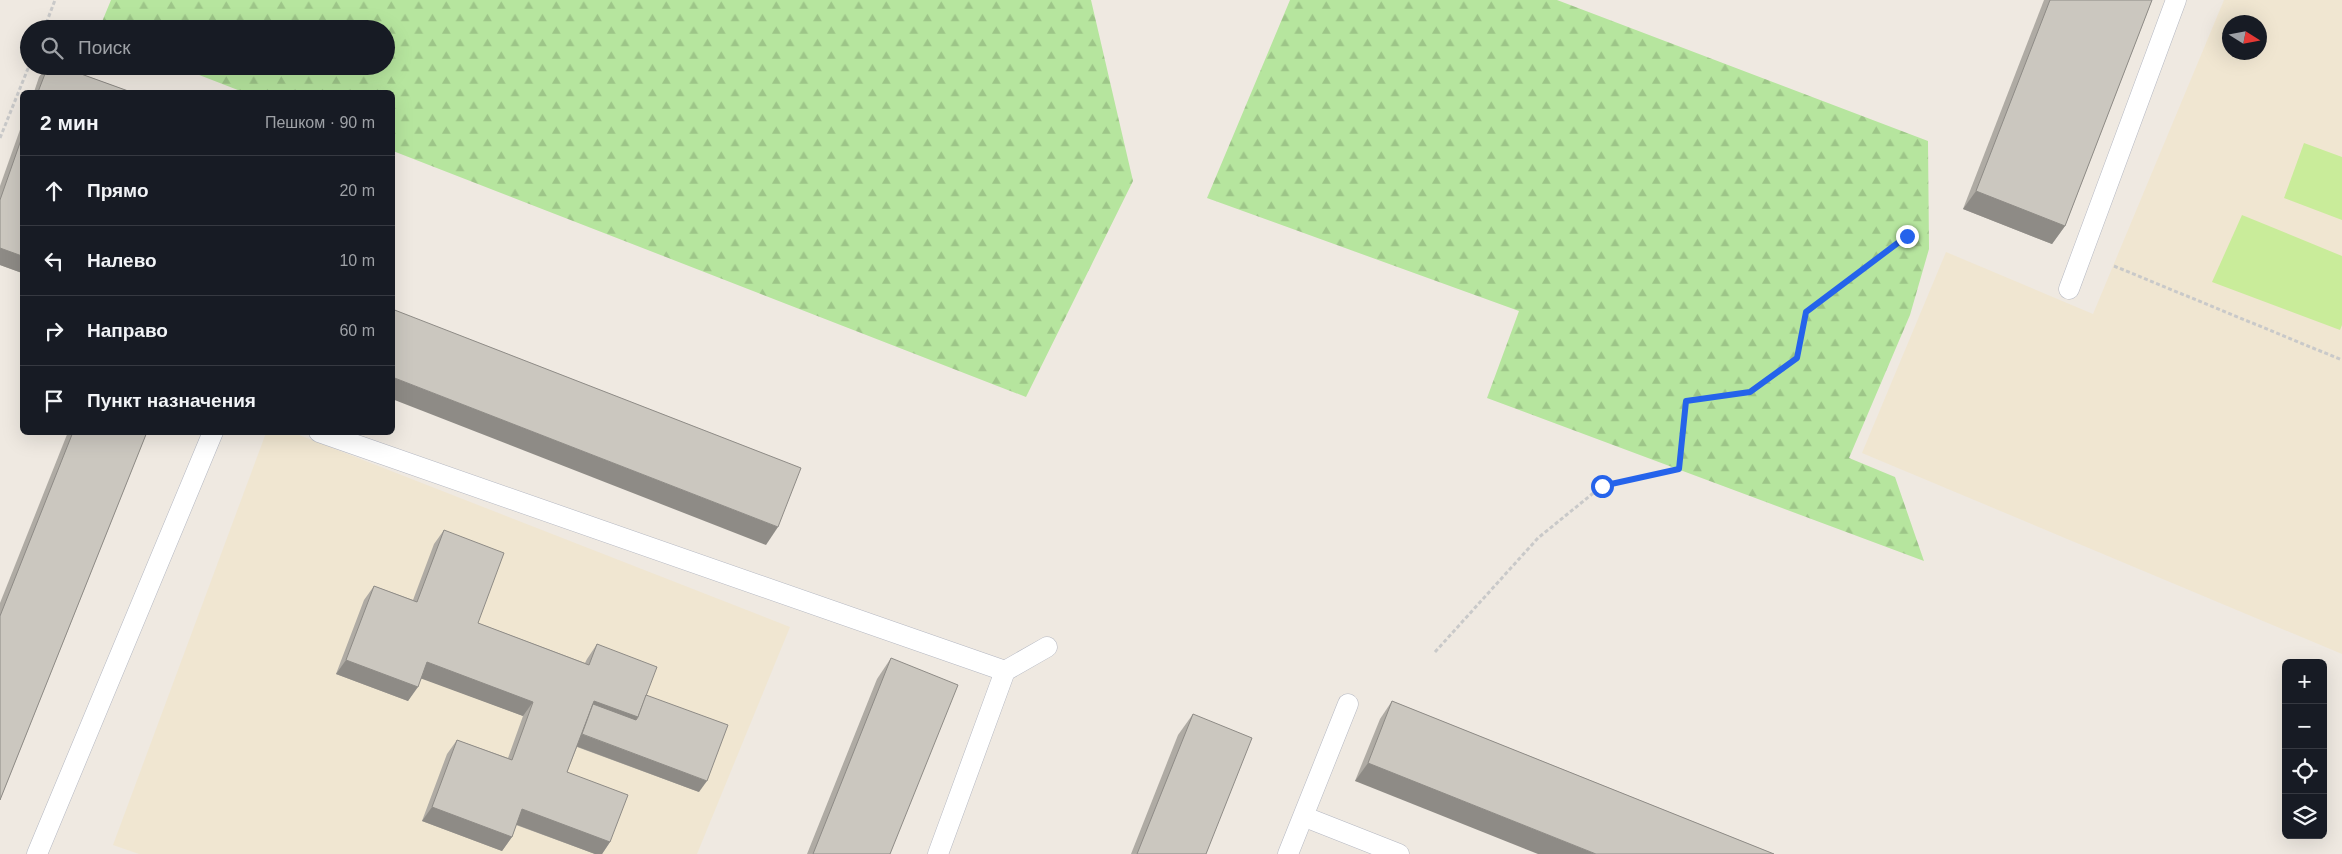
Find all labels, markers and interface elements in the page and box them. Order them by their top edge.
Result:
north arrow [2222,15,2267,60]
search box [20,20,395,75]
icon: search [38,34,66,62]
text: Поиск [78,37,131,58]
text: 2 мин [40,111,99,134]
text: Пешком · 90 m [265,114,375,131]
icon: ahead [40,177,68,205]
text: Прямо [87,180,149,201]
text: 20 m [339,182,375,199]
route end [1896,225,1919,248]
icon: left [40,247,68,275]
text: Налево [87,250,157,271]
text: 10 m [339,252,375,269]
icon: right [40,317,68,345]
text: Направо [87,320,168,341]
text: 60 m [339,322,375,339]
icon: arrive [40,387,68,415]
text: Пункт назначения [87,390,256,411]
route start [1591,475,1614,498]
map controls [2282,659,2327,839]
button: + [2282,659,2327,704]
button: − [2282,704,2327,749]
button: locate [2282,749,2327,794]
button: layers [2282,794,2327,839]

